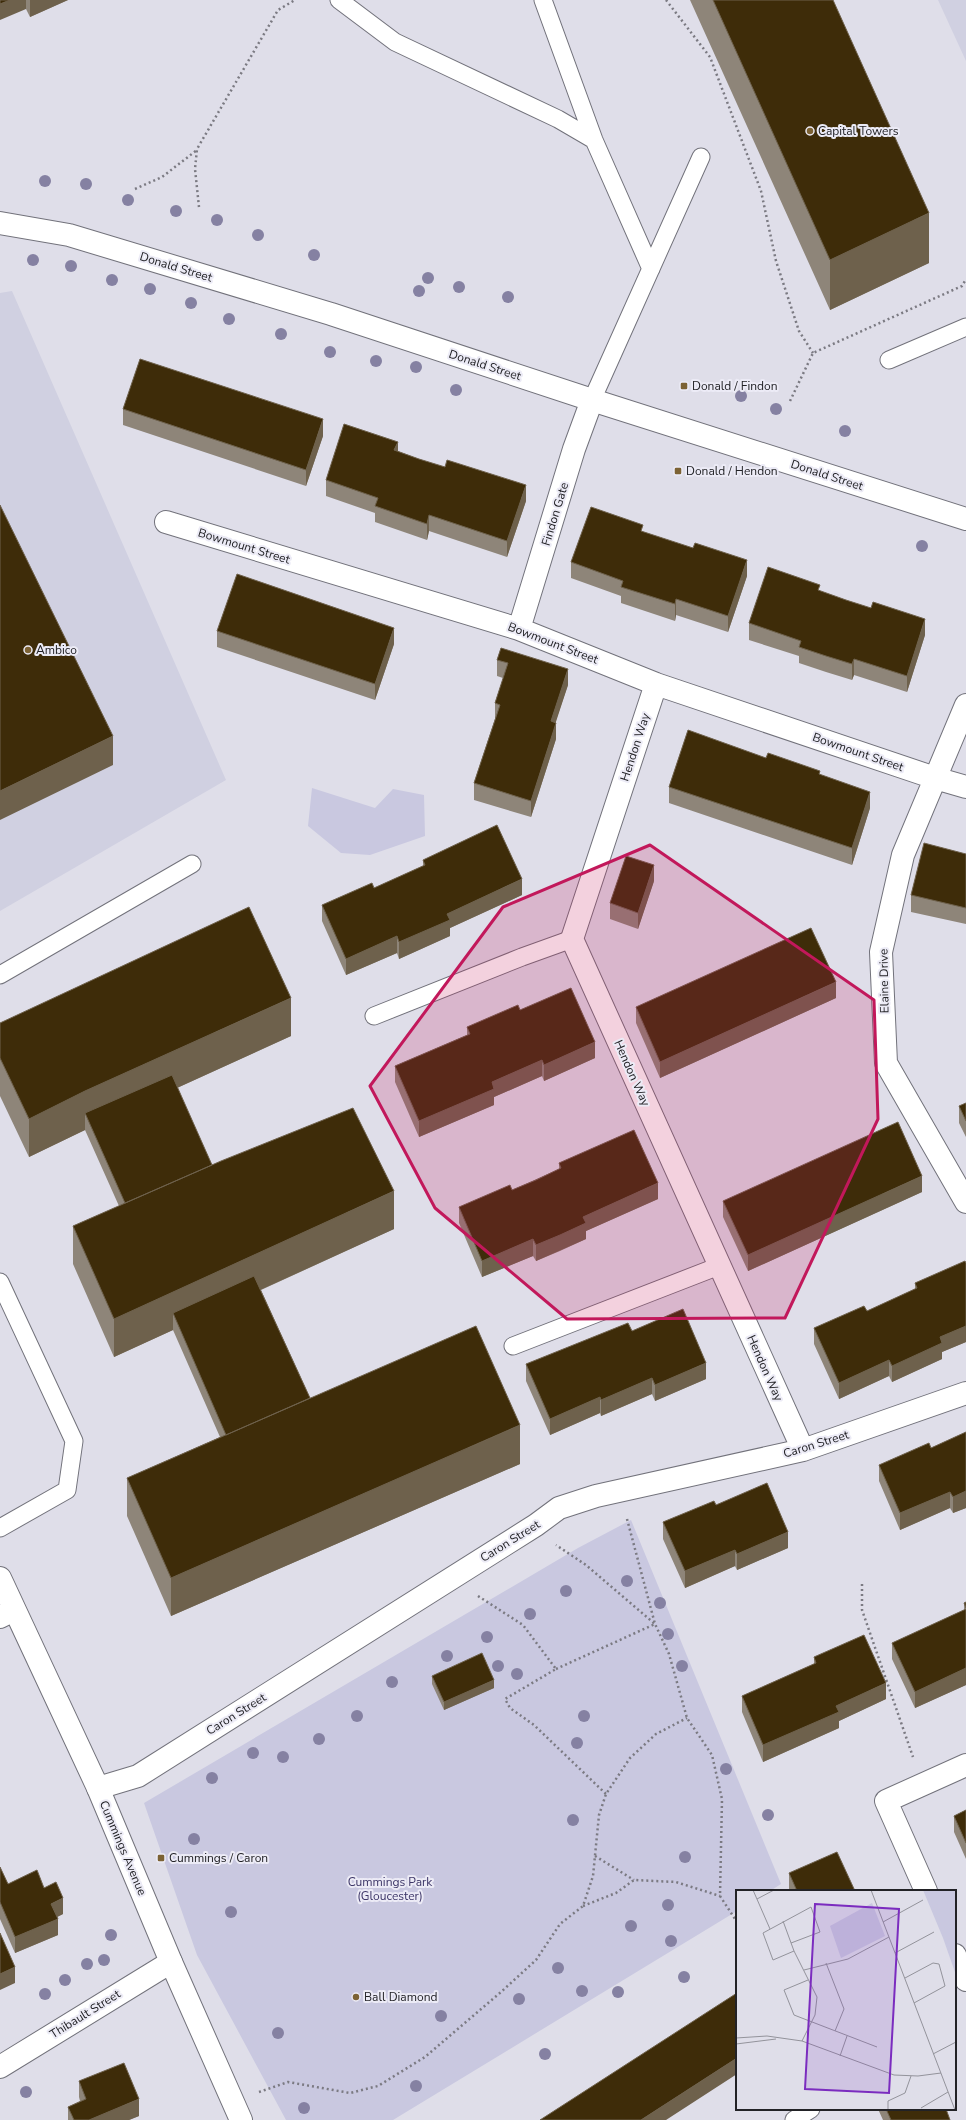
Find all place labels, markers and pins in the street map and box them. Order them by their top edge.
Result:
place label: Capital Towers [818,123,899,139]
marker: Capital Towers [805,126,815,136]
place label: Donald / Findon [692,378,777,394]
marker: Donald / Findon [679,381,689,391]
place label: Donald / Hendon [686,463,778,479]
marker: Donald / Hendon [673,466,683,476]
place label: Ambico [36,642,77,658]
marker: Ambico [23,645,33,655]
place label: Cummings / Caron [169,1850,268,1866]
marker: Cummings / Caron [156,1853,166,1863]
place label: Ball Diamond [364,1989,437,2005]
marker: Ball Diamond [351,1992,361,2002]

